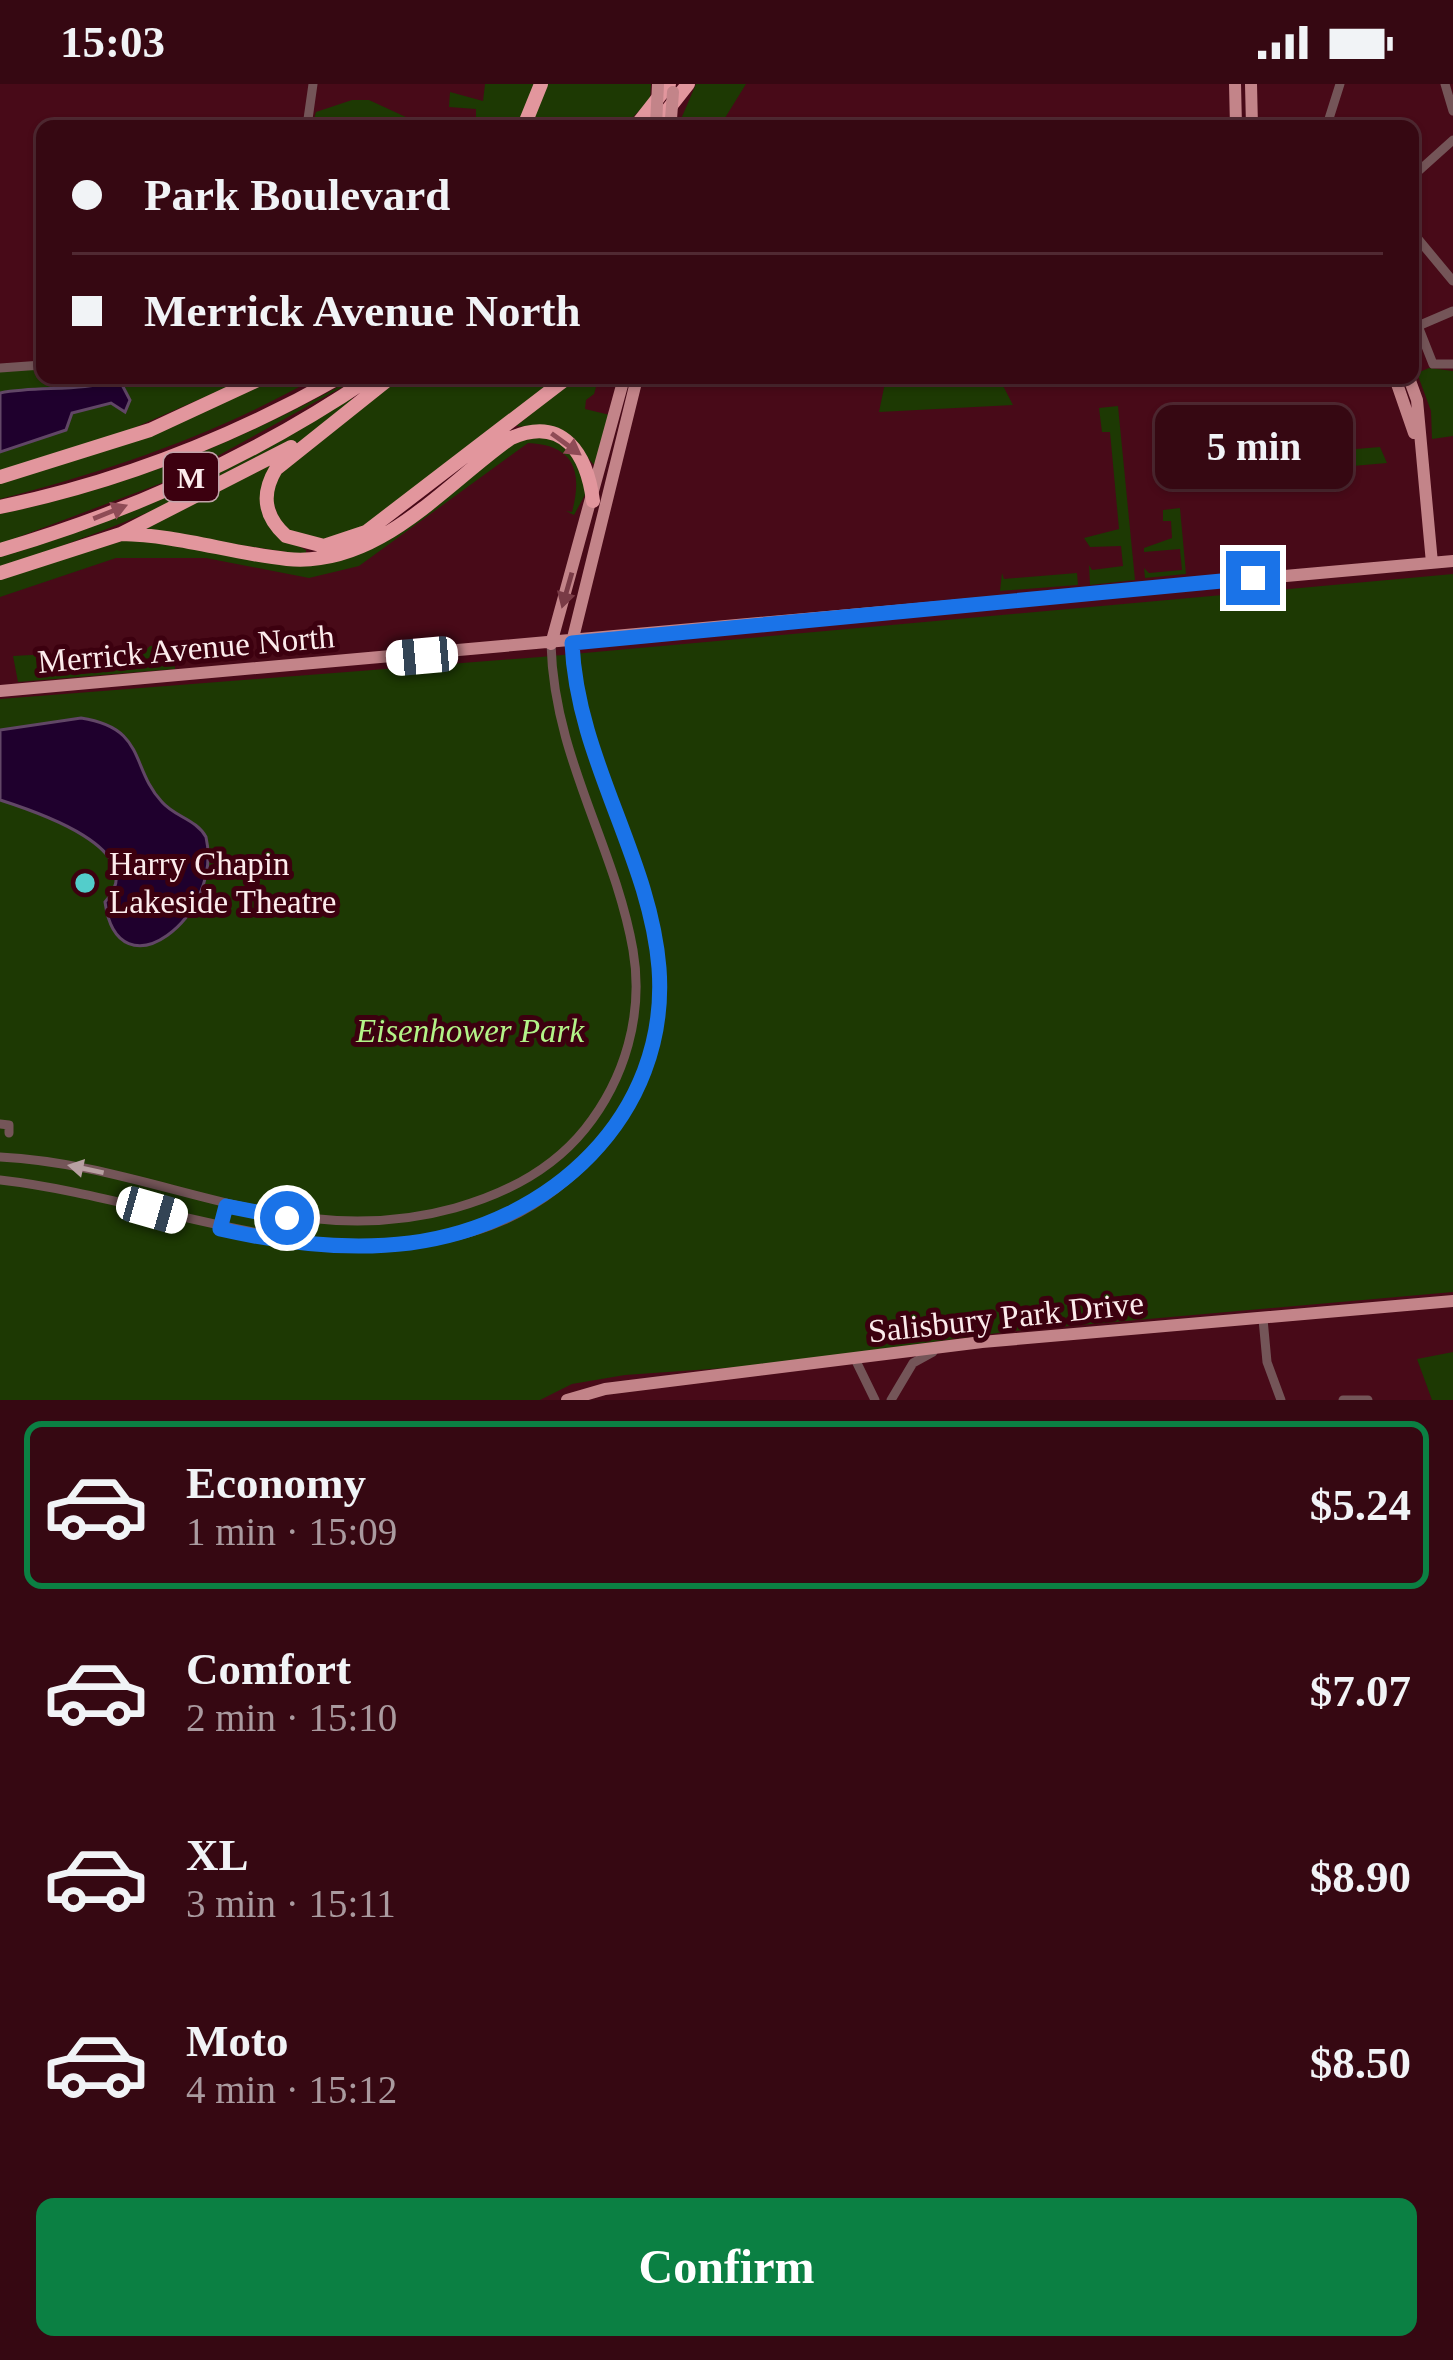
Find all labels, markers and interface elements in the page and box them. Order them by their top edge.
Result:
text: 15:03 [60,17,165,67]
text: Park Boulevard [144,170,450,220]
text: Merrick Avenue North [144,286,581,336]
callout: 5 min [1154,404,1352,488]
text: 5 min [1207,425,1301,468]
one-way arrow [550,430,581,456]
road number: M [164,453,218,501]
one-way arrow [93,501,129,520]
route end [1226,551,1280,605]
one-way arrow [557,572,576,609]
street label: Merrick Avenue North [36,618,337,680]
car [385,635,459,677]
place label: Harry Chapin Lakeside Theatre [109,846,337,920]
marker: Harry Chapin Lakeside Theatre [72,870,98,896]
park label: Eisenhower Park [355,1013,585,1049]
one-way arrow [66,1159,104,1178]
car [112,1183,192,1237]
route start [260,1191,314,1245]
street label: Salisbury Park Drive [866,1285,1146,1349]
icon: car [42,1451,150,1559]
text: Economy [186,1458,366,1508]
text: $5.24 [1310,1480,1411,1530]
text: 1 min · 15:09 [186,1510,397,1553]
icon: car [42,1637,150,1745]
text: Comfort [186,1644,351,1694]
text: $7.07 [1310,1666,1411,1716]
text: 2 min · 15:10 [186,1696,397,1739]
icon: car [42,1823,150,1931]
text: XL [186,1830,249,1880]
text: $8.90 [1310,1852,1411,1902]
text: 3 min · 15:11 [186,1882,396,1925]
icon: car [42,2009,150,2117]
text: Moto [186,2016,288,2066]
text: $8.50 [1310,2038,1411,2088]
text: 4 min · 15:12 [186,2068,397,2111]
button: Confirm [36,2198,1417,2336]

